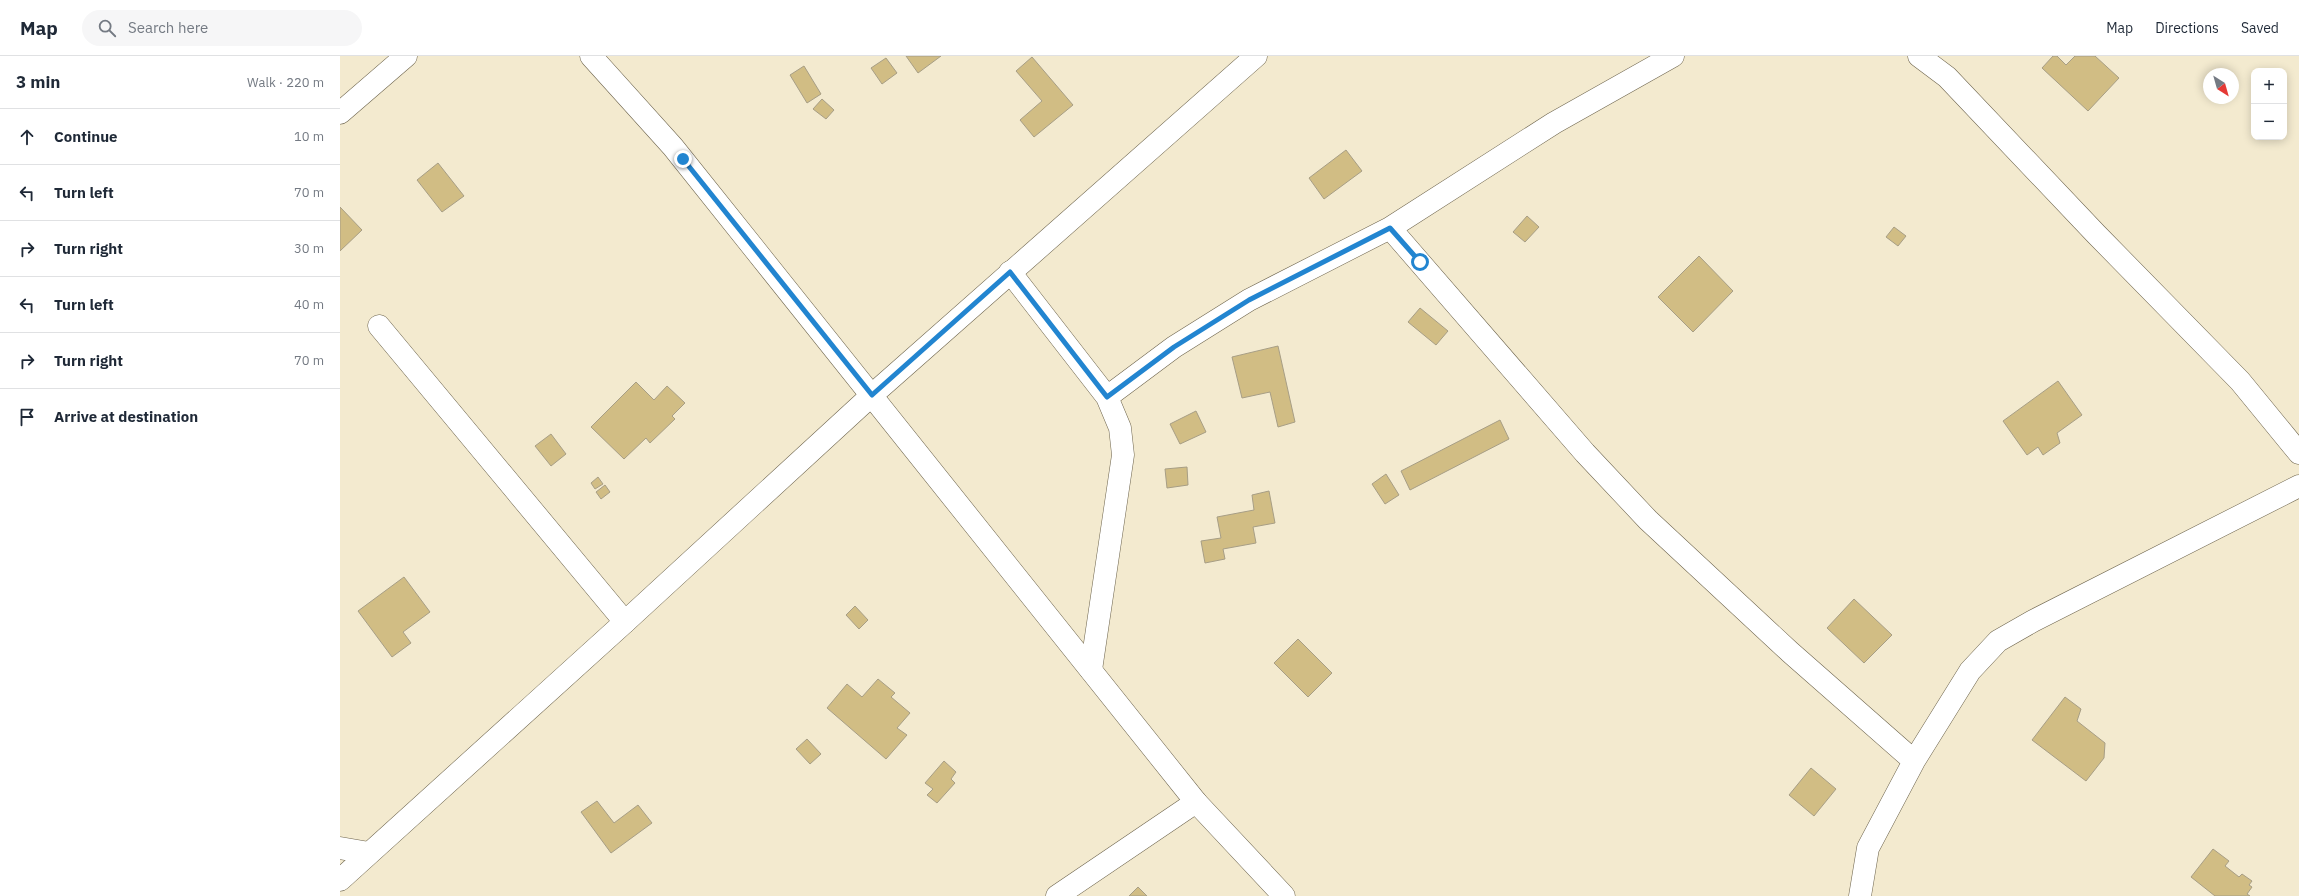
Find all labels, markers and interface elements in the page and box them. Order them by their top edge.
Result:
search box [82,10,362,46]
text: Map [20,16,58,40]
icon: search [96,17,118,39]
text: Search here [128,18,208,37]
text: Map [2106,19,2133,37]
text: Directions [2155,19,2219,37]
text: Saved [2241,19,2279,37]
north arrow [2203,68,2239,104]
map controls [2251,68,2287,140]
button: + [2251,68,2287,104]
text: 3 min [16,71,60,93]
text: Walk · 220 m [247,74,324,91]
button: − [2251,104,2287,140]
icon: ahead [16,126,38,148]
text: Continue [54,127,118,146]
text: 10 m [294,128,324,145]
route end [674,150,692,168]
icon: left [16,182,38,204]
text: Turn left [54,183,114,202]
text: 70 m [294,184,324,201]
icon: right [16,238,38,260]
text: Turn right [54,239,123,258]
text: 30 m [294,240,324,257]
route start [1411,253,1429,271]
icon: left [16,294,38,316]
text: Turn left [54,295,114,314]
text: 40 m [294,296,324,313]
icon: right [16,350,38,372]
text: Turn right [54,351,123,370]
text: 70 m [294,352,324,369]
icon: arrive [16,406,38,428]
text: Arrive at destination [54,407,198,426]

